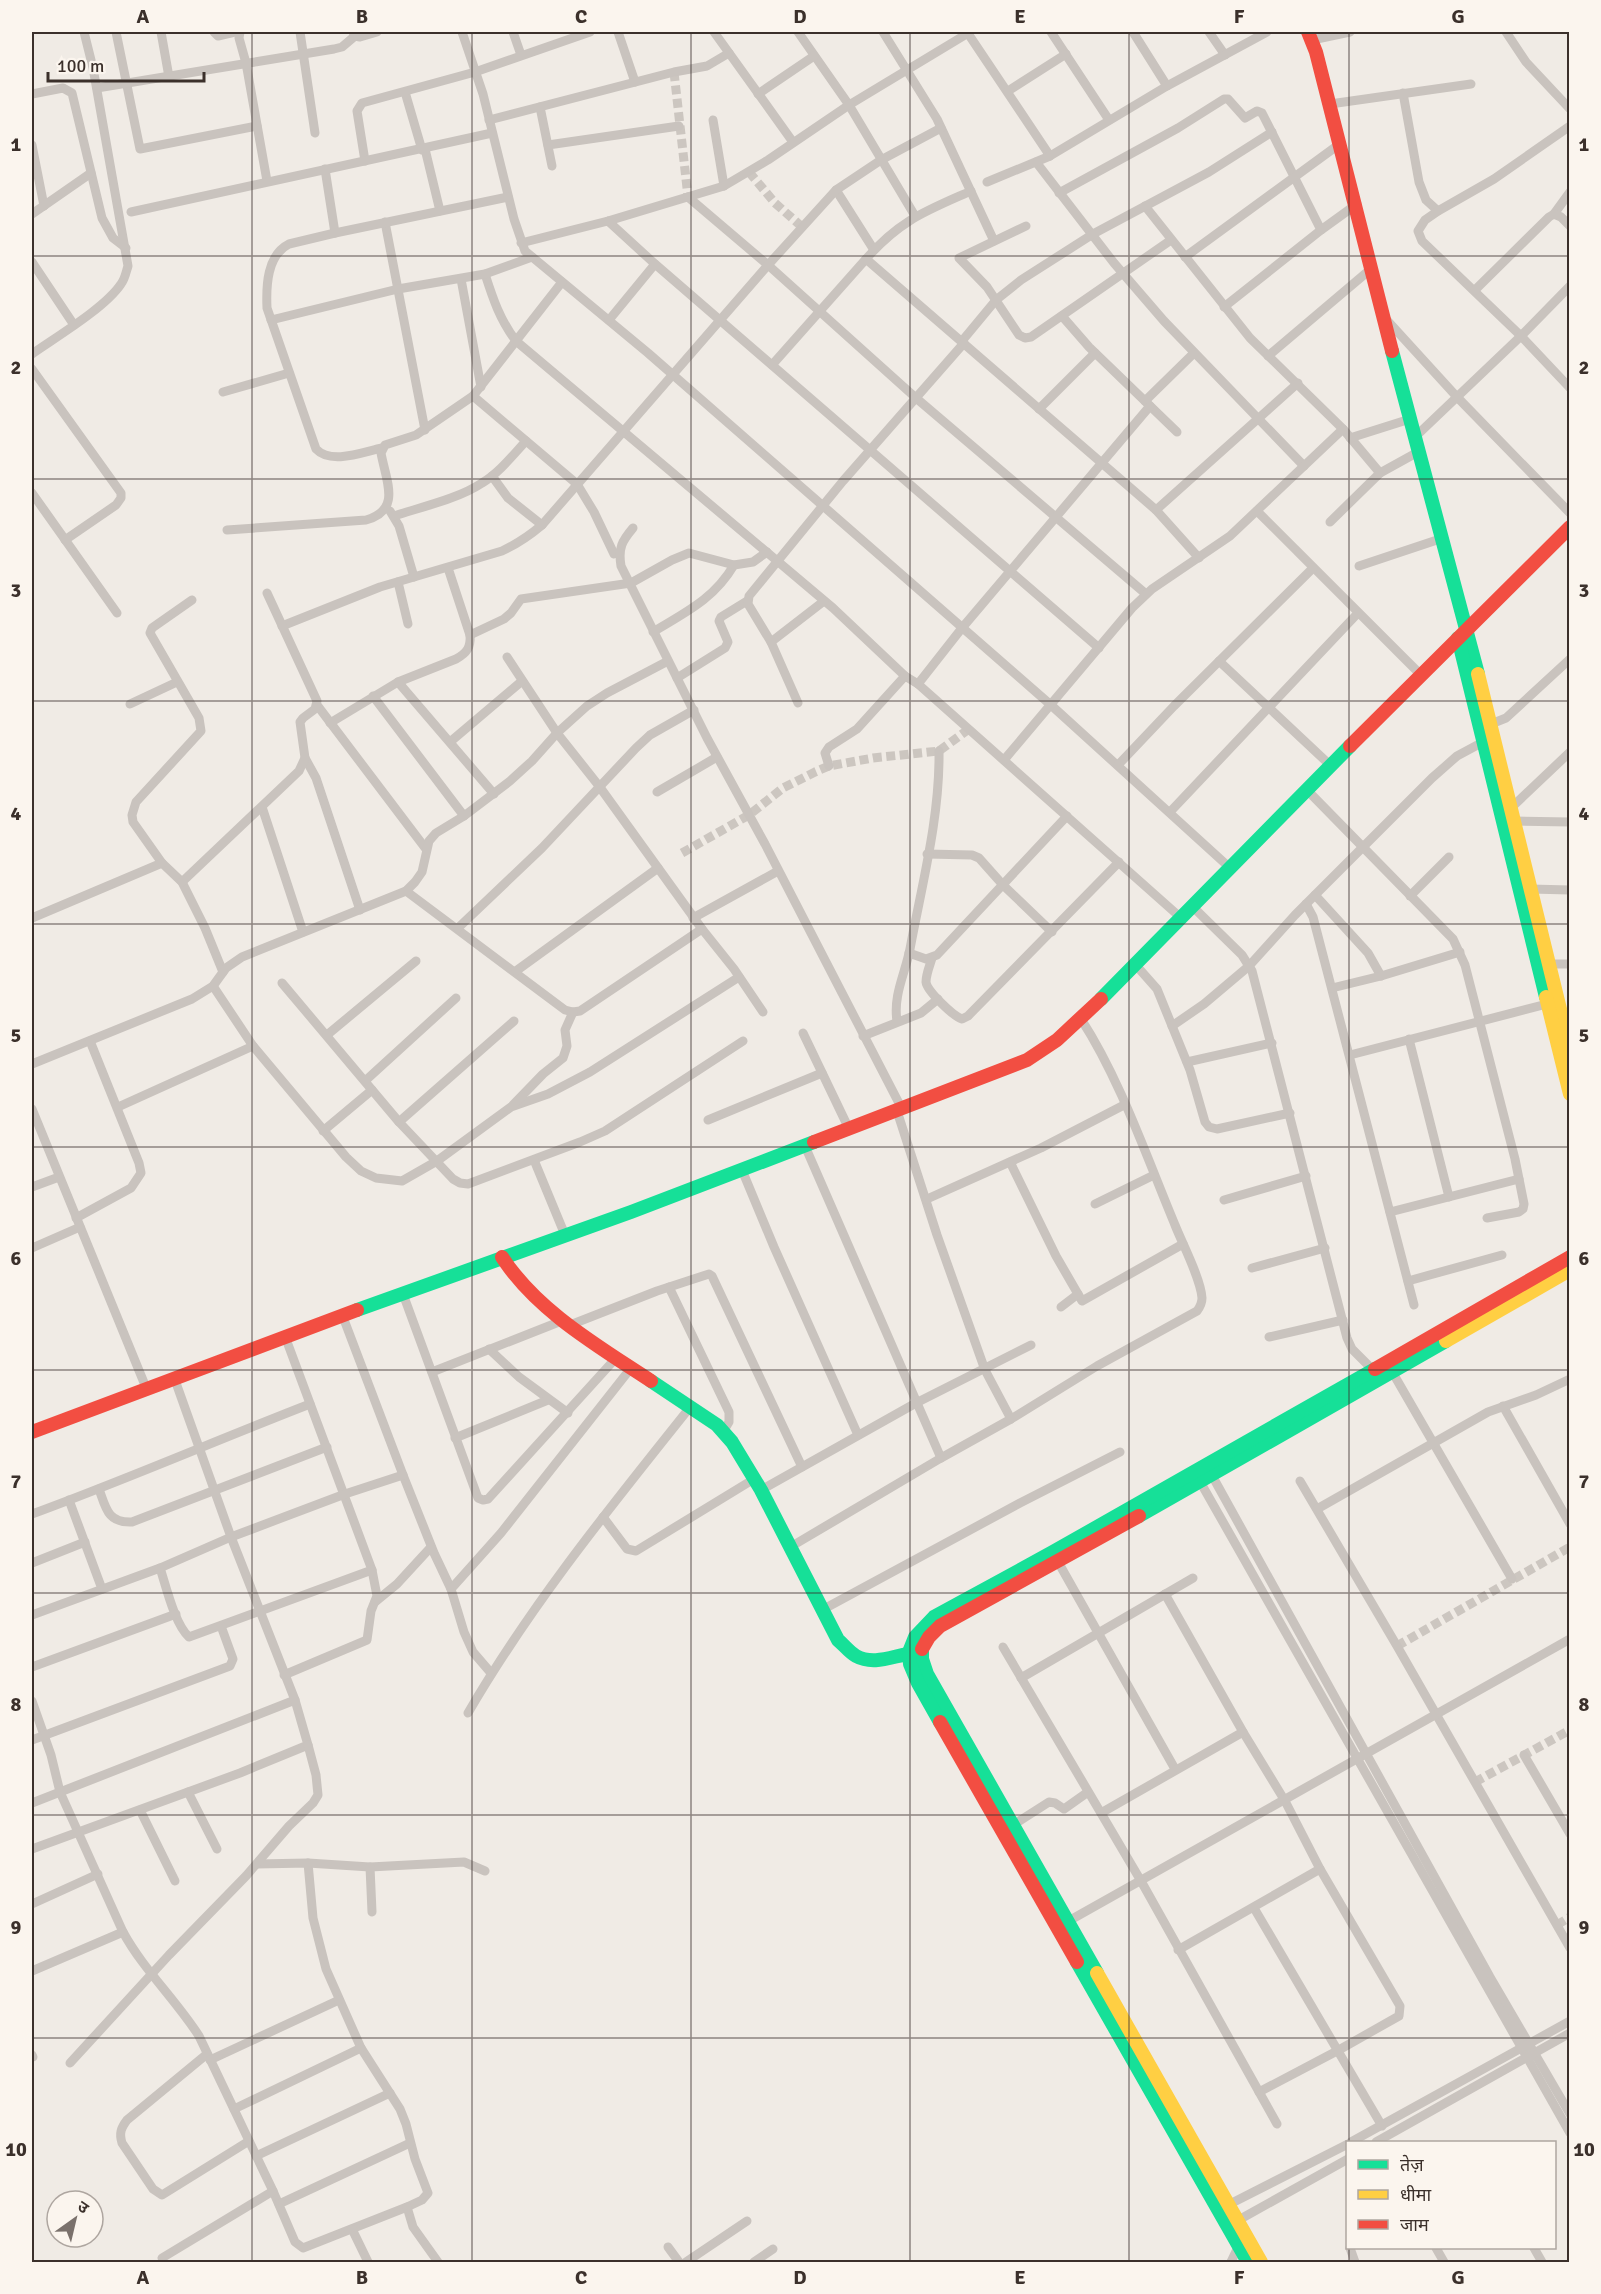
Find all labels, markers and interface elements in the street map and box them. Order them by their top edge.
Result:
text: A [137,4,150,29]
text: B [356,4,368,29]
text: C [575,4,587,29]
text: D [793,4,807,29]
text: E [1014,4,1026,29]
text: F [1234,4,1245,29]
text: G [1451,4,1465,29]
scale bar [48,45,204,83]
text: 100 m [57,55,104,77]
text: 1 [11,132,22,157]
text: 1 [1579,132,1590,157]
text: 2 [11,355,21,380]
text: 2 [1579,355,1589,380]
text: 3 [11,578,21,603]
text: 3 [1579,578,1589,603]
text: 4 [11,801,22,826]
text: 4 [1579,801,1590,826]
text: 5 [11,1023,21,1048]
text: 5 [1579,1023,1589,1048]
text: 6 [11,1246,22,1271]
text: 6 [1579,1246,1590,1271]
text: 7 [11,1469,22,1494]
text: 7 [1579,1469,1590,1494]
text: 8 [11,1692,22,1717]
text: 8 [1579,1692,1590,1717]
text: 9 [11,1915,22,1940]
text: 9 [1579,1915,1590,1940]
text: 10 [5,2137,27,2162]
text: 10 [1573,2137,1595,2162]
legend [1346,2141,1556,2249]
text: तेज़ [1400,2154,1424,2176]
text: धीमा [1400,2184,1431,2206]
north arrow [45,2189,105,2249]
text: उ [73,2196,93,2219]
text: जाम [1400,2214,1430,2236]
text: A [137,2265,150,2290]
text: B [356,2265,368,2290]
text: C [575,2265,587,2290]
text: D [793,2265,807,2290]
text: E [1014,2265,1026,2290]
text: F [1234,2265,1245,2290]
text: G [1451,2265,1465,2290]

